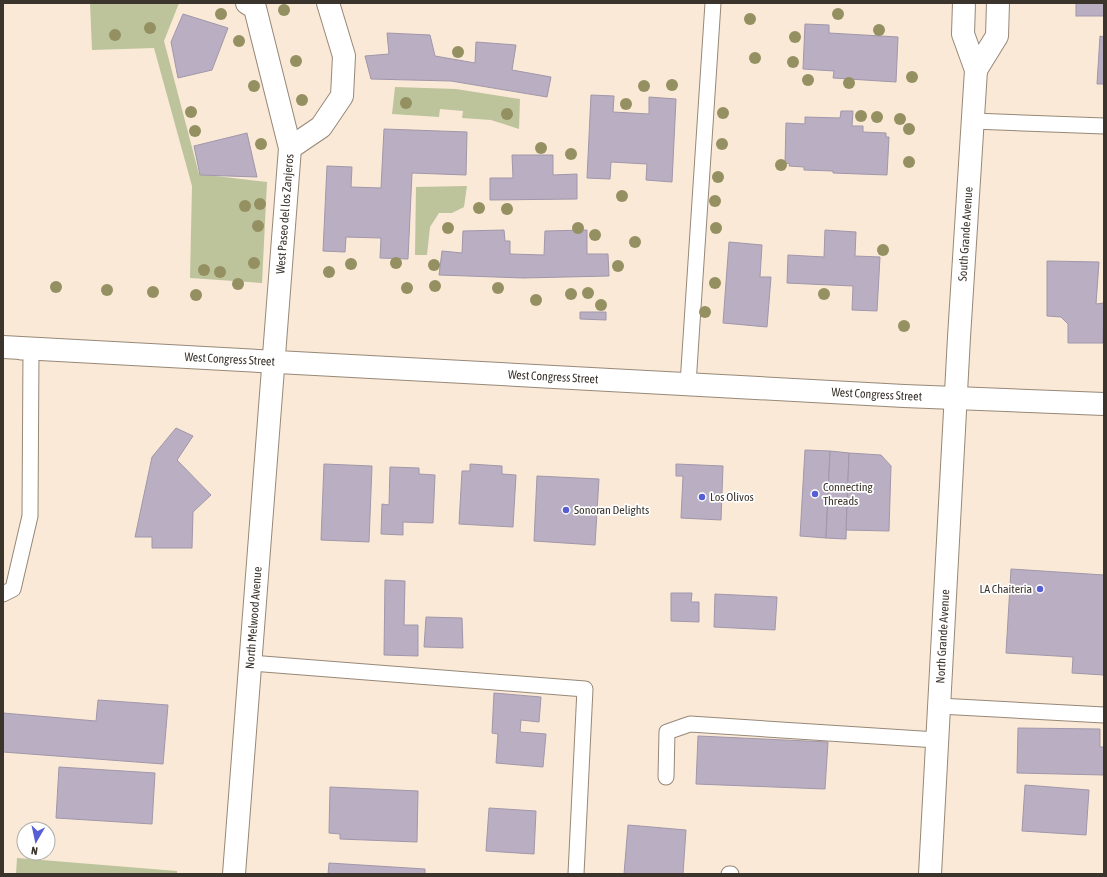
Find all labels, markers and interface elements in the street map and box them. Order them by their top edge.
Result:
street label: West Paseo del los Zanjeros [273,153,297,275]
street label: South Grande Avenue [956,186,976,282]
street label: West Congress Street [184,350,276,369]
street label: West Congress Street [507,367,599,386]
street label: West Congress Street [831,385,923,404]
place label: Connecting Threads [823,480,874,508]
marker: Connecting Threads [810,489,820,499]
place label: Los Olivos [710,490,754,504]
marker: Los Olivos [697,492,707,502]
place label: Sonoran Delights [574,503,649,517]
marker: Sonoran Delights [561,505,571,515]
street label: North Melwood Avenue [243,566,265,669]
place label: LA Chaiteria [980,582,1032,596]
marker: LA Chaiteria [1035,584,1045,594]
street label: North Grande Avenue [933,589,952,684]
north arrow [16,821,56,861]
text: N [30,844,39,857]

